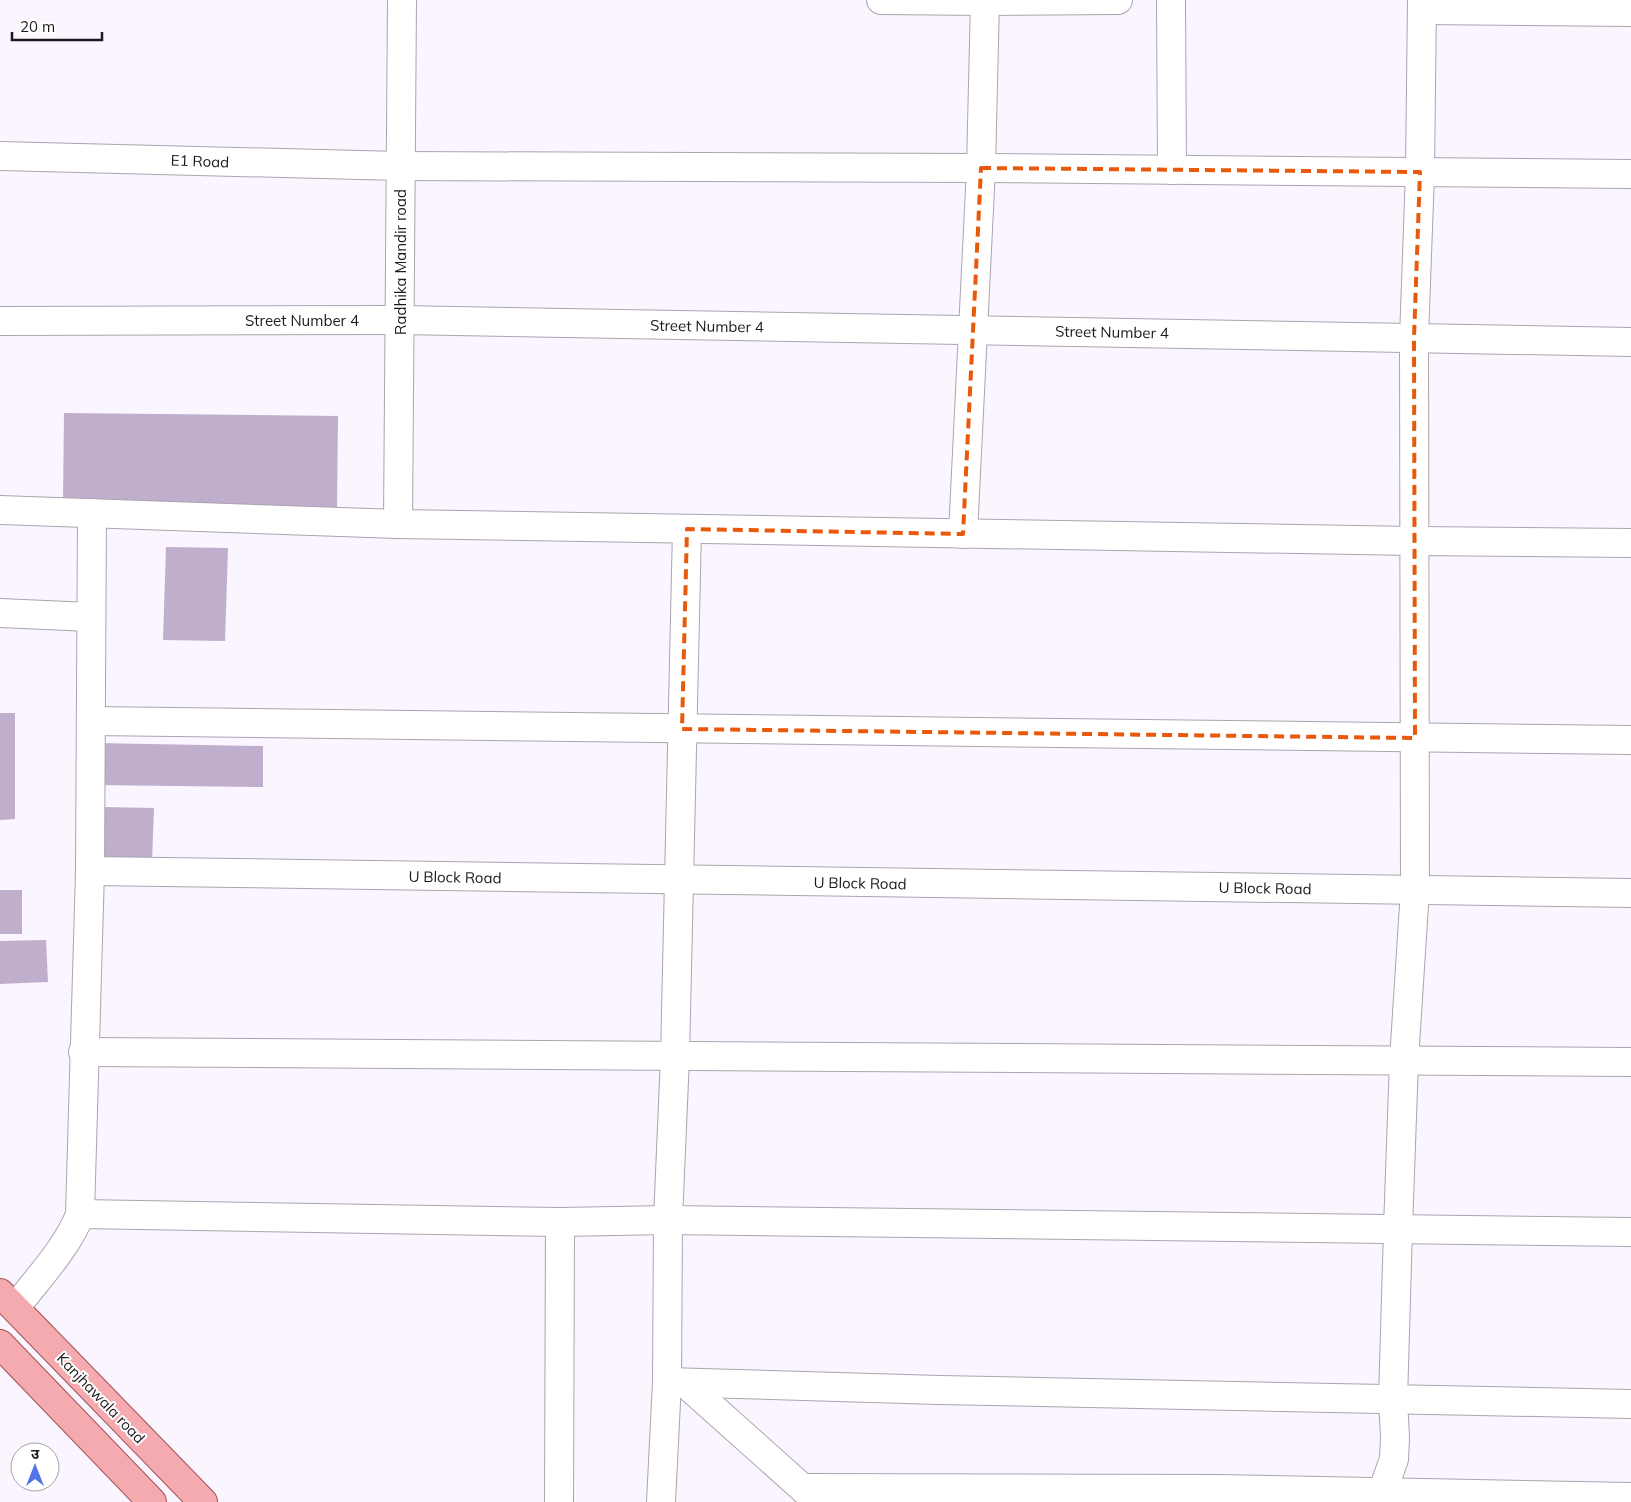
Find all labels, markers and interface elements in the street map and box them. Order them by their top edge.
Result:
scale bar [12,10,102,42]
text: 20 m [20,17,55,36]
street label: E1 Road [170,150,230,172]
street label: Radhika Mandir road [391,189,410,335]
street label: Street Number 4 [245,311,359,330]
street label: Street Number 4 [650,316,764,336]
street label: Street Number 4 [1055,322,1169,342]
street label: U Block Road [408,867,502,887]
street label: U Block Road [813,873,907,893]
street label: U Block Road [1218,878,1312,898]
street label: Kanjhawala road [53,1349,149,1447]
north arrow [10,1442,60,1492]
text: उ [31,1445,40,1463]

